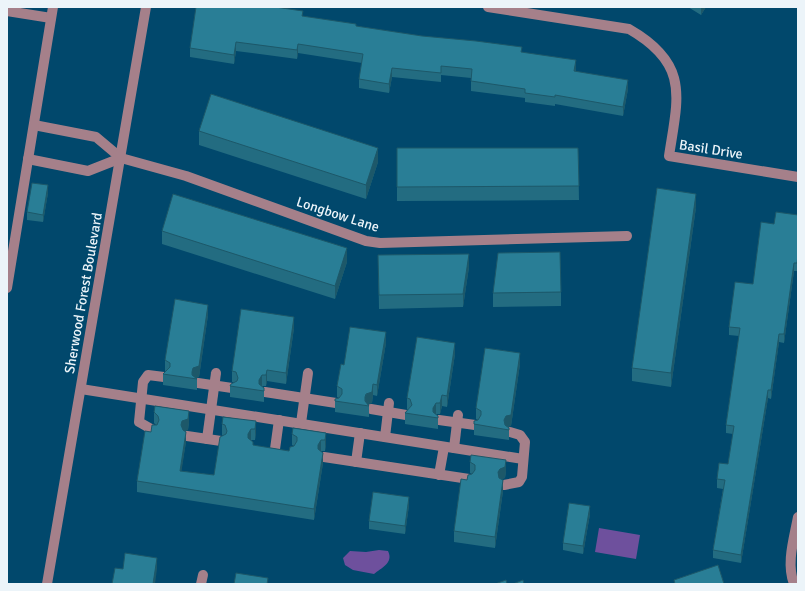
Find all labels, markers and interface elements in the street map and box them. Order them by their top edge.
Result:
street label: Basil Drive [678,136,744,163]
street label: Longbow Lane [294,193,381,236]
street label: Sherwood Forest Boulevard [61,211,106,375]

